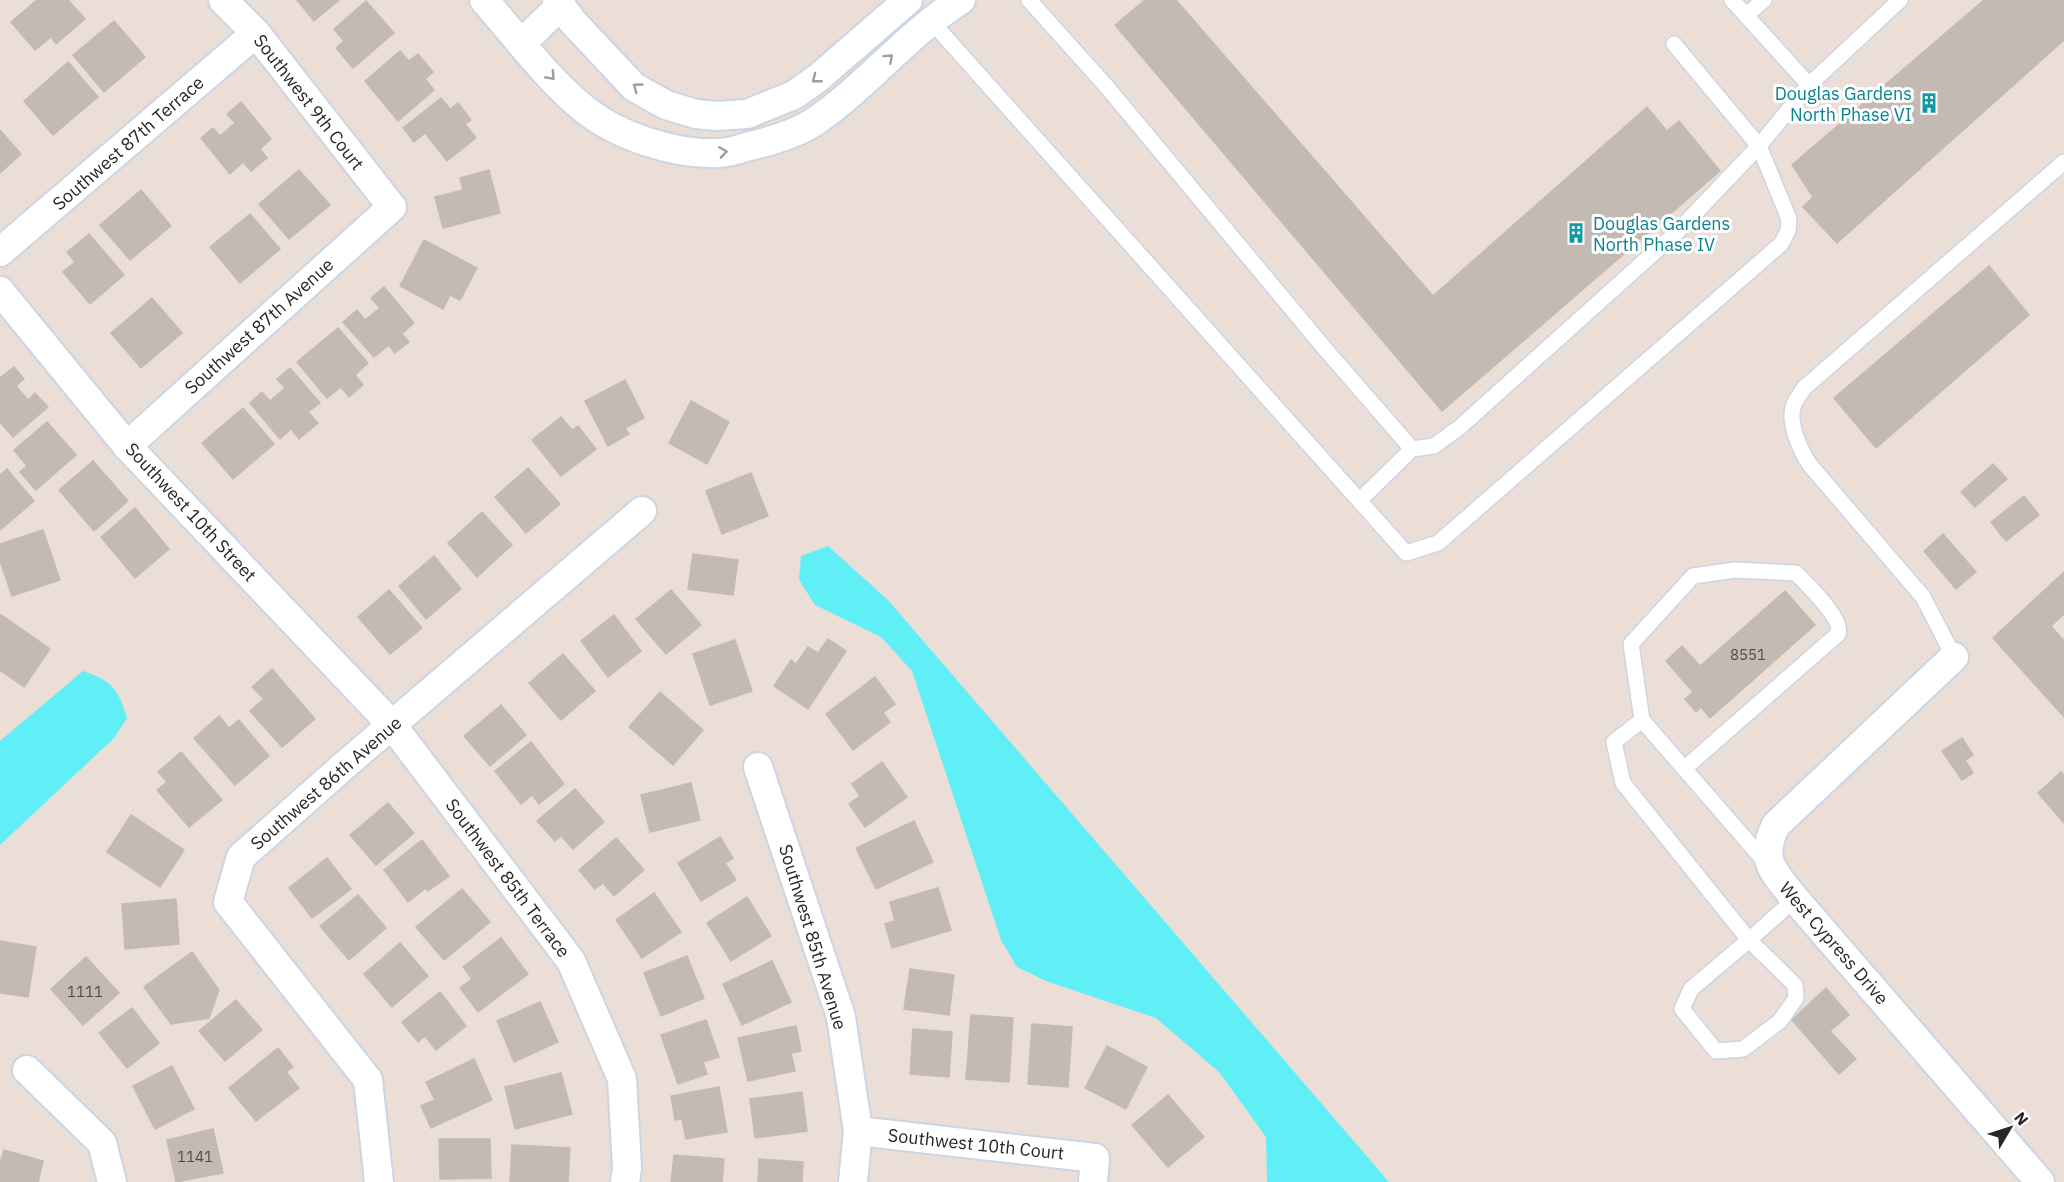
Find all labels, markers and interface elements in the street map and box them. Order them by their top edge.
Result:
street label: Southwest 9th Court [249,29,369,175]
one-way arrow [882,54,893,65]
one-way arrow [544,69,555,80]
street label: Southwest 87th Terrace [48,71,208,215]
one-way arrow [812,72,823,83]
place label: Douglas Gardens North Phase VI [1775,82,1912,126]
one-way arrow [632,83,643,94]
building icon: Douglas Gardens North Phase VI [1917,91,1941,115]
one-way arrow [718,146,728,158]
place label: Douglas Gardens North Phase IV [1593,212,1730,256]
building icon: Douglas Gardens North Phase IV [1564,221,1588,245]
street label: Southwest 87th Avenue [180,253,338,399]
street label: Southwest 10th Street [121,438,261,586]
house number: 8551 [1730,645,1766,664]
street label: Southwest 86th Avenue [246,711,406,855]
street label: Southwest 85th Terrace [441,794,575,962]
street label: Southwest 85th Avenue [774,842,852,1033]
street label: West Cypress Drive [1774,877,1894,1009]
house number: 1111 [67,982,103,1001]
north arrow [1980,1098,2040,1158]
text: N [2010,1108,2033,1129]
street label: Southwest 10th Court [887,1123,1065,1165]
house number: 1141 [177,1147,213,1166]

